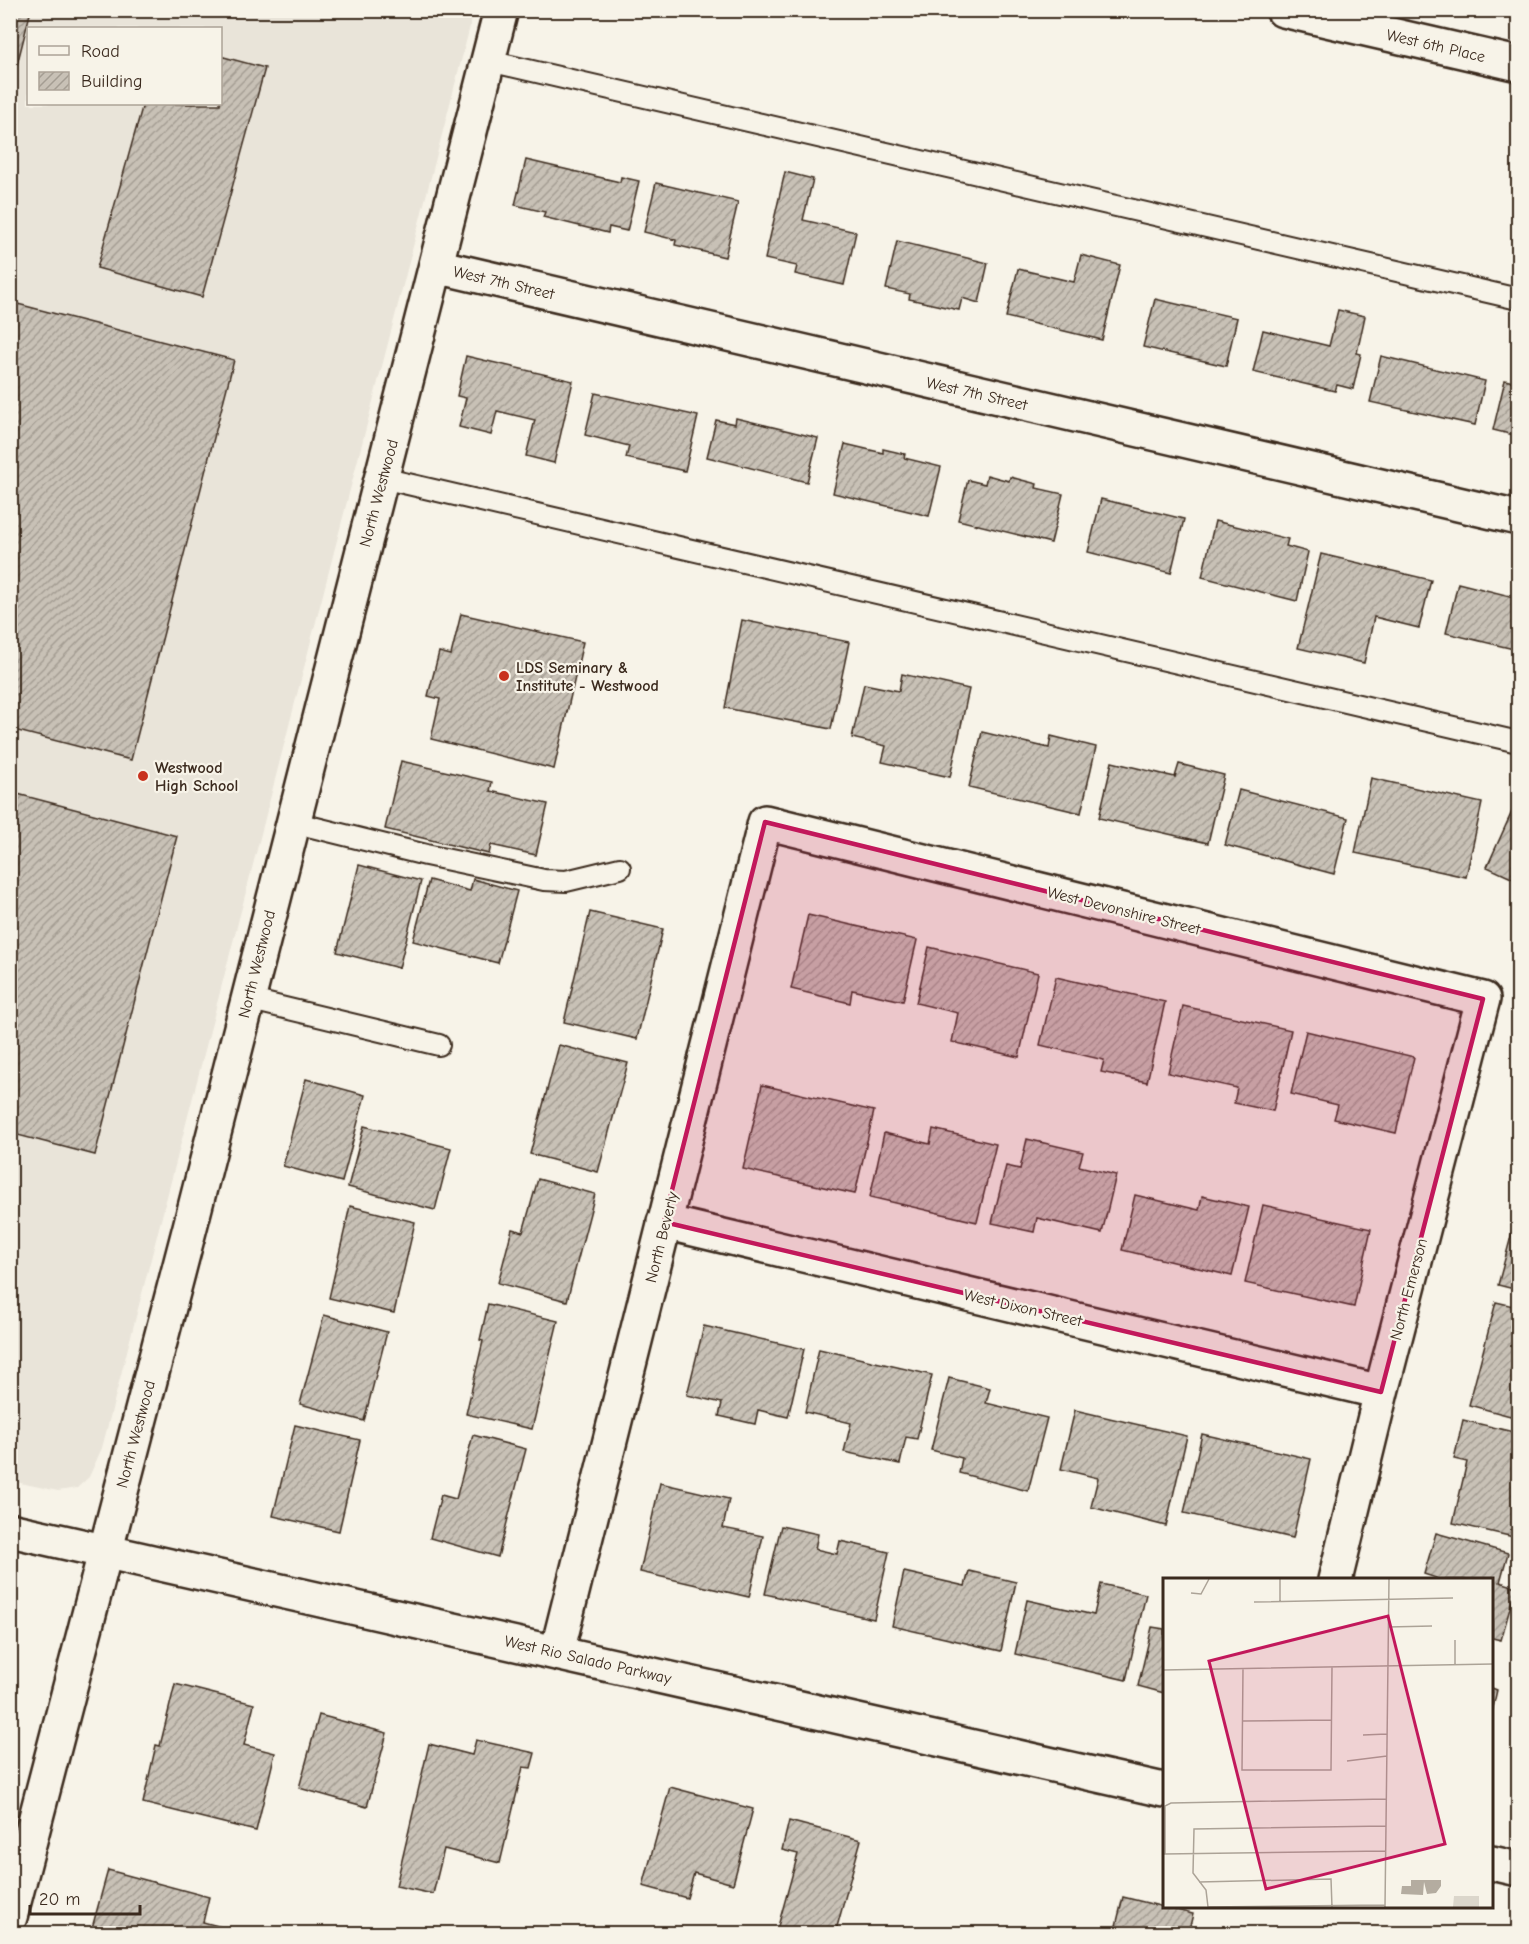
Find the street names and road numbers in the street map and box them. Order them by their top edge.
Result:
street label: West 6th Place [1385,26,1487,66]
street label: West 7th Street [451,263,557,303]
street label: West 7th Street [924,374,1030,414]
street label: North Westwood [356,438,402,549]
street label: West Devonshire Street [1045,883,1203,939]
street label: North Westwood [235,908,279,1020]
street label: North Beverly [642,1189,682,1285]
street label: North Emerson [1387,1236,1431,1342]
street label: West Dixon Street [962,1286,1084,1330]
street label: North Westwood [113,1379,159,1490]
street label: West Rio Salado Parkway [503,1632,674,1688]

